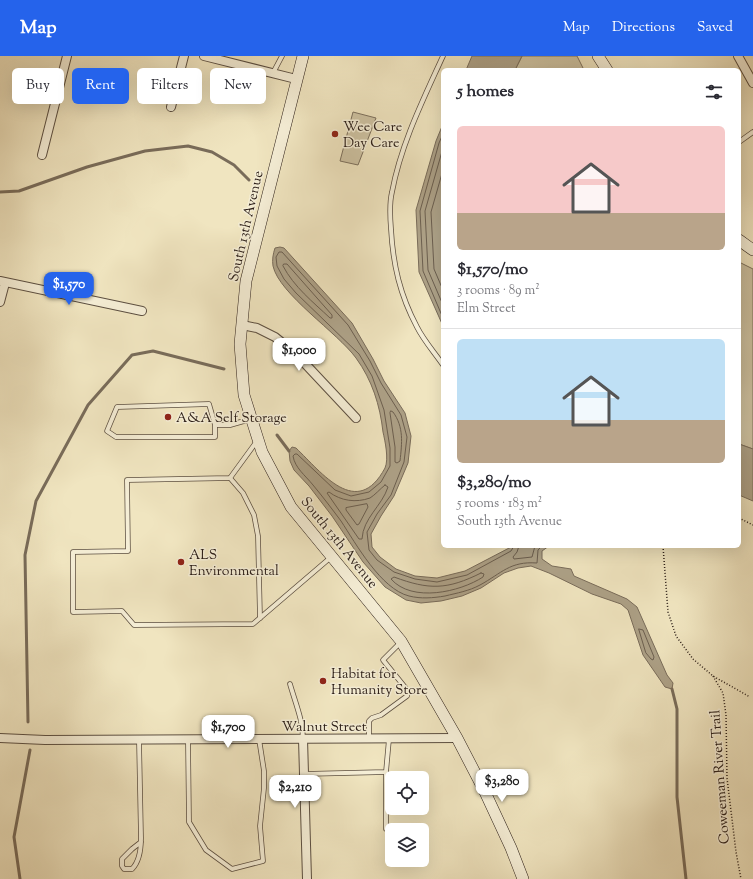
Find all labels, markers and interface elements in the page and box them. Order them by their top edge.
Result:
text: Map [20,15,57,42]
text: Map [563,18,590,38]
text: Directions [612,18,675,38]
text: Saved [697,18,733,38]
chip: Buy [12,68,64,104]
chip: Rent [72,68,129,104]
chip: Filters [137,68,202,104]
chip: New [210,68,266,104]
text: 5 homes [457,80,514,104]
icon: filters [703,81,725,103]
place label: Wee Care Day Care [343,118,402,154]
marker: Wee Care Day Care [330,129,340,139]
icon: home [555,152,627,224]
street label: South 13th Avenue [224,169,269,284]
text: $1,570/mo [457,258,528,282]
pin: $1,570 [36,272,102,306]
text: $1,570 [53,276,85,294]
text: 3 rooms · 89 m² [457,282,540,300]
text: Elm Street [457,300,516,318]
pin: $1,000 [266,338,332,372]
text: $1,000 [282,342,316,360]
icon: home [555,365,627,437]
place label: A&A Self Storage [176,409,287,429]
marker: A&A Self Storage [163,412,173,422]
text: $3,280/mo [457,471,531,495]
street label: South 13th Avenue [295,493,382,594]
text: 5 rooms · 183 m² [457,495,542,513]
text: South 13th Avenue [457,513,562,531]
place label: ALS Environmental [189,546,279,582]
marker: ALS Environmental [176,557,186,567]
place label: Habitat for Humanity Store [331,665,428,701]
marker: Habitat for Humanity Store [318,676,328,686]
street label: Coweeman River Trail [706,709,736,845]
pin: $1,700 [195,715,261,749]
street label: Walnut Street [281,718,367,738]
text: $1,700 [211,719,245,737]
pin: $3,280 [469,769,535,803]
map controls [385,771,429,867]
button: locate [385,771,429,815]
text: $3,280 [485,773,519,791]
pin: $2,210 [262,775,328,809]
text: $2,210 [278,779,312,797]
button: layers [385,823,429,867]

